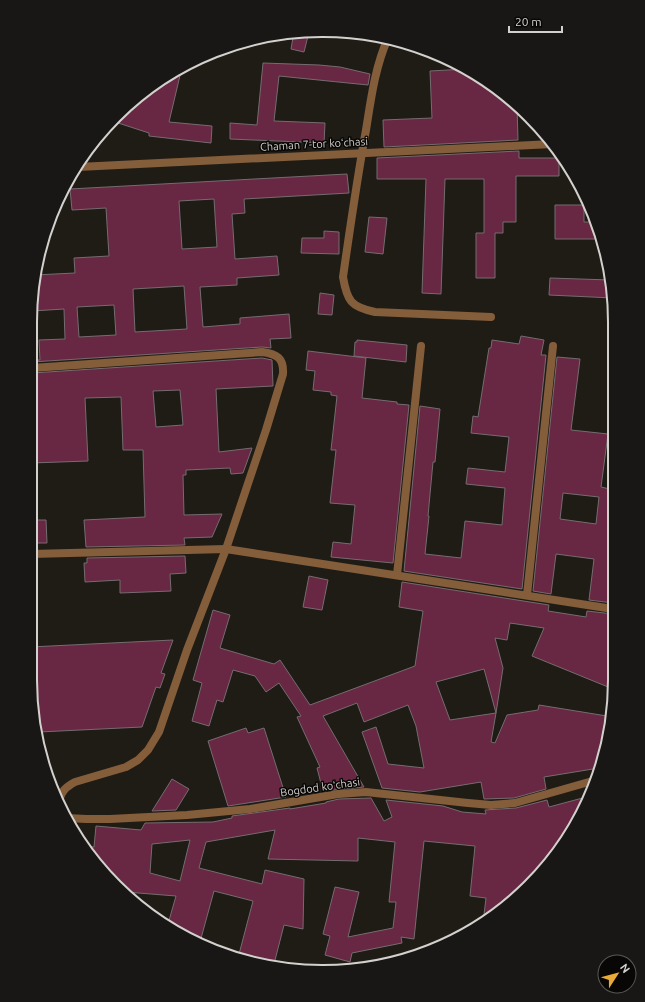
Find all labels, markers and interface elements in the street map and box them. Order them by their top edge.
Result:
scale bar [509,8,562,34]
text: 20 m [515,15,542,28]
street label: Chaman 7-tor koʻchasi [260,135,368,153]
street label: Bogdod koʻchasi [279,775,361,799]
north arrow [597,954,637,994]
text: N [618,961,632,975]

